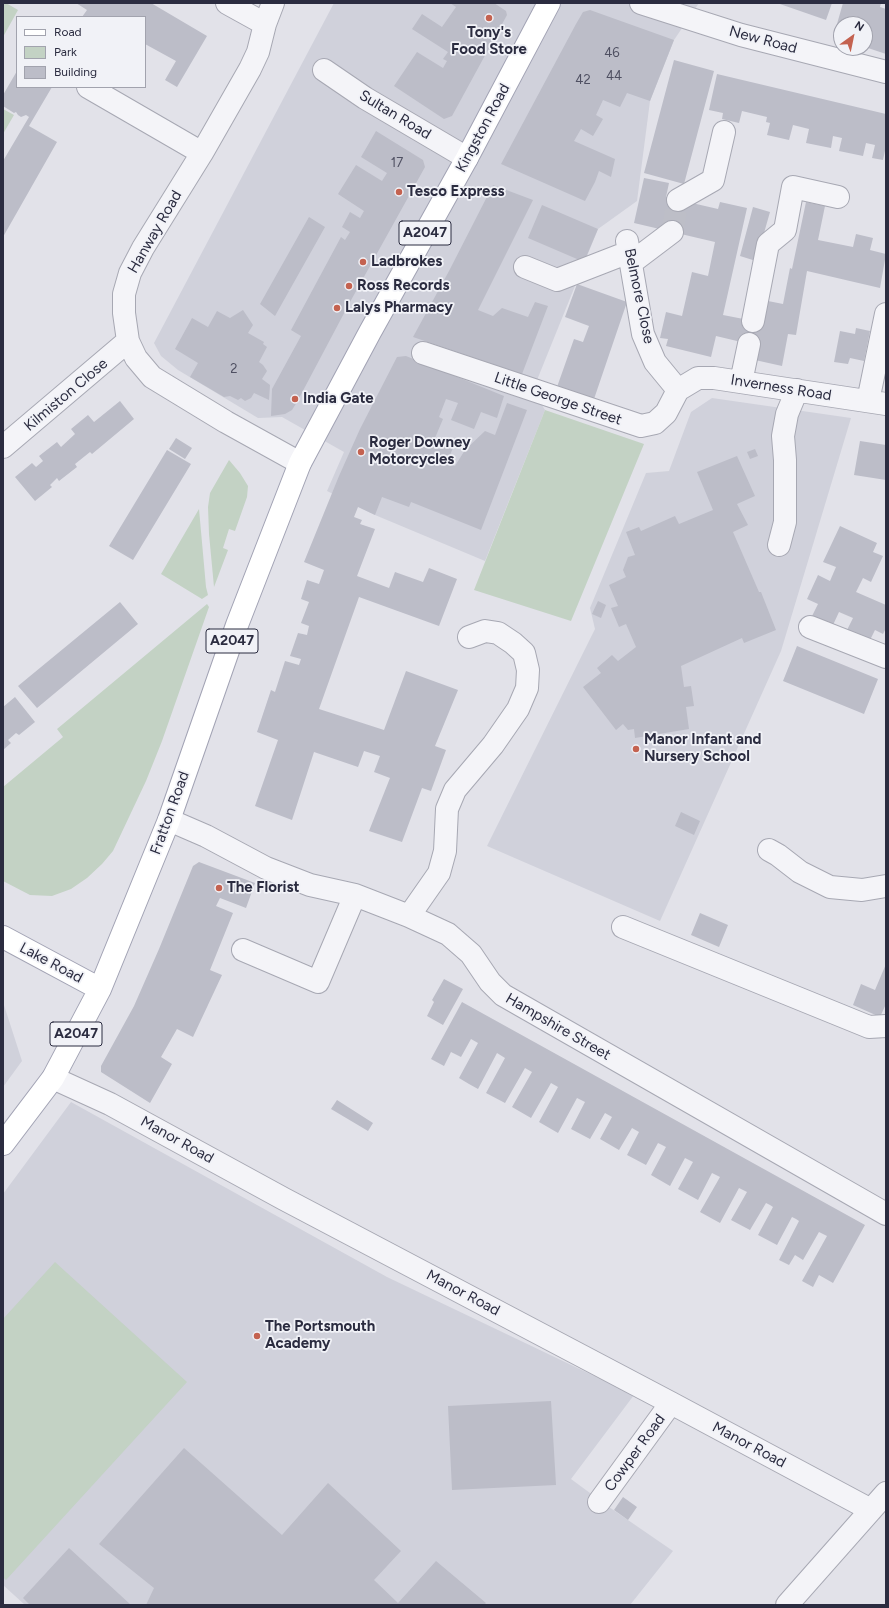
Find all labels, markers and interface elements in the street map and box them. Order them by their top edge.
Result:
marker: Tony's Food Store [484,13,494,23]
legend [16,16,146,88]
north arrow [833,16,873,56]
text: N [852,19,866,34]
street label: New Road [727,22,799,58]
place label: Tony's Food Store [451,24,527,59]
text: Road [54,25,82,39]
text: Park [54,45,77,59]
house number: 46 [604,45,620,61]
text: Building [54,65,97,79]
house number: 44 [606,68,622,84]
house number: 42 [575,72,591,88]
street label: Kingston Road [452,81,514,175]
street label: Sultan Road [356,86,434,144]
house number: 17 [391,155,403,171]
place label: Tesco Express [407,183,504,201]
street label: Hanway Road [124,187,186,277]
marker: Tesco Express [394,187,404,197]
road number: A2047 [399,221,451,245]
street label: Belmore Close [620,247,658,345]
place label: Ladbrokes [371,253,442,271]
marker: Ladbrokes [358,257,368,267]
place label: Ross Records [357,277,449,295]
marker: Ross Records [344,281,354,291]
place label: Lalys Pharmacy [345,299,453,317]
marker: Lalys Pharmacy [332,303,342,313]
street label: Kilmiston Close [21,355,111,435]
house number: 2 [230,361,238,377]
street label: Little George Street [492,369,624,429]
street label: Inverness Road [729,371,833,405]
place label: India Gate [303,390,374,408]
marker: India Gate [290,394,300,404]
place label: Roger Downey Motorcycles [369,434,471,469]
marker: Roger Downey Motorcycles [356,447,366,457]
road number: A2047 [206,629,258,653]
place label: Manor Infant and Nursery School [644,731,761,766]
marker: Manor Infant and Nursery School [631,744,641,754]
street label: Fratton Road [147,769,193,857]
place label: The Florist [227,879,300,897]
marker: The Florist [214,883,224,893]
street label: Lake Road [16,939,86,987]
street label: Hampshire Street [502,990,614,1064]
road number: A2047 [50,1022,102,1046]
street label: Manor Road [137,1113,217,1167]
street label: Manor Road [423,1266,503,1320]
place label: The Portsmouth Academy [265,1318,375,1353]
marker: The Portsmouth Academy [252,1331,262,1341]
street label: Cowper Road [601,1411,669,1495]
street label: Manor Road [709,1418,789,1472]

